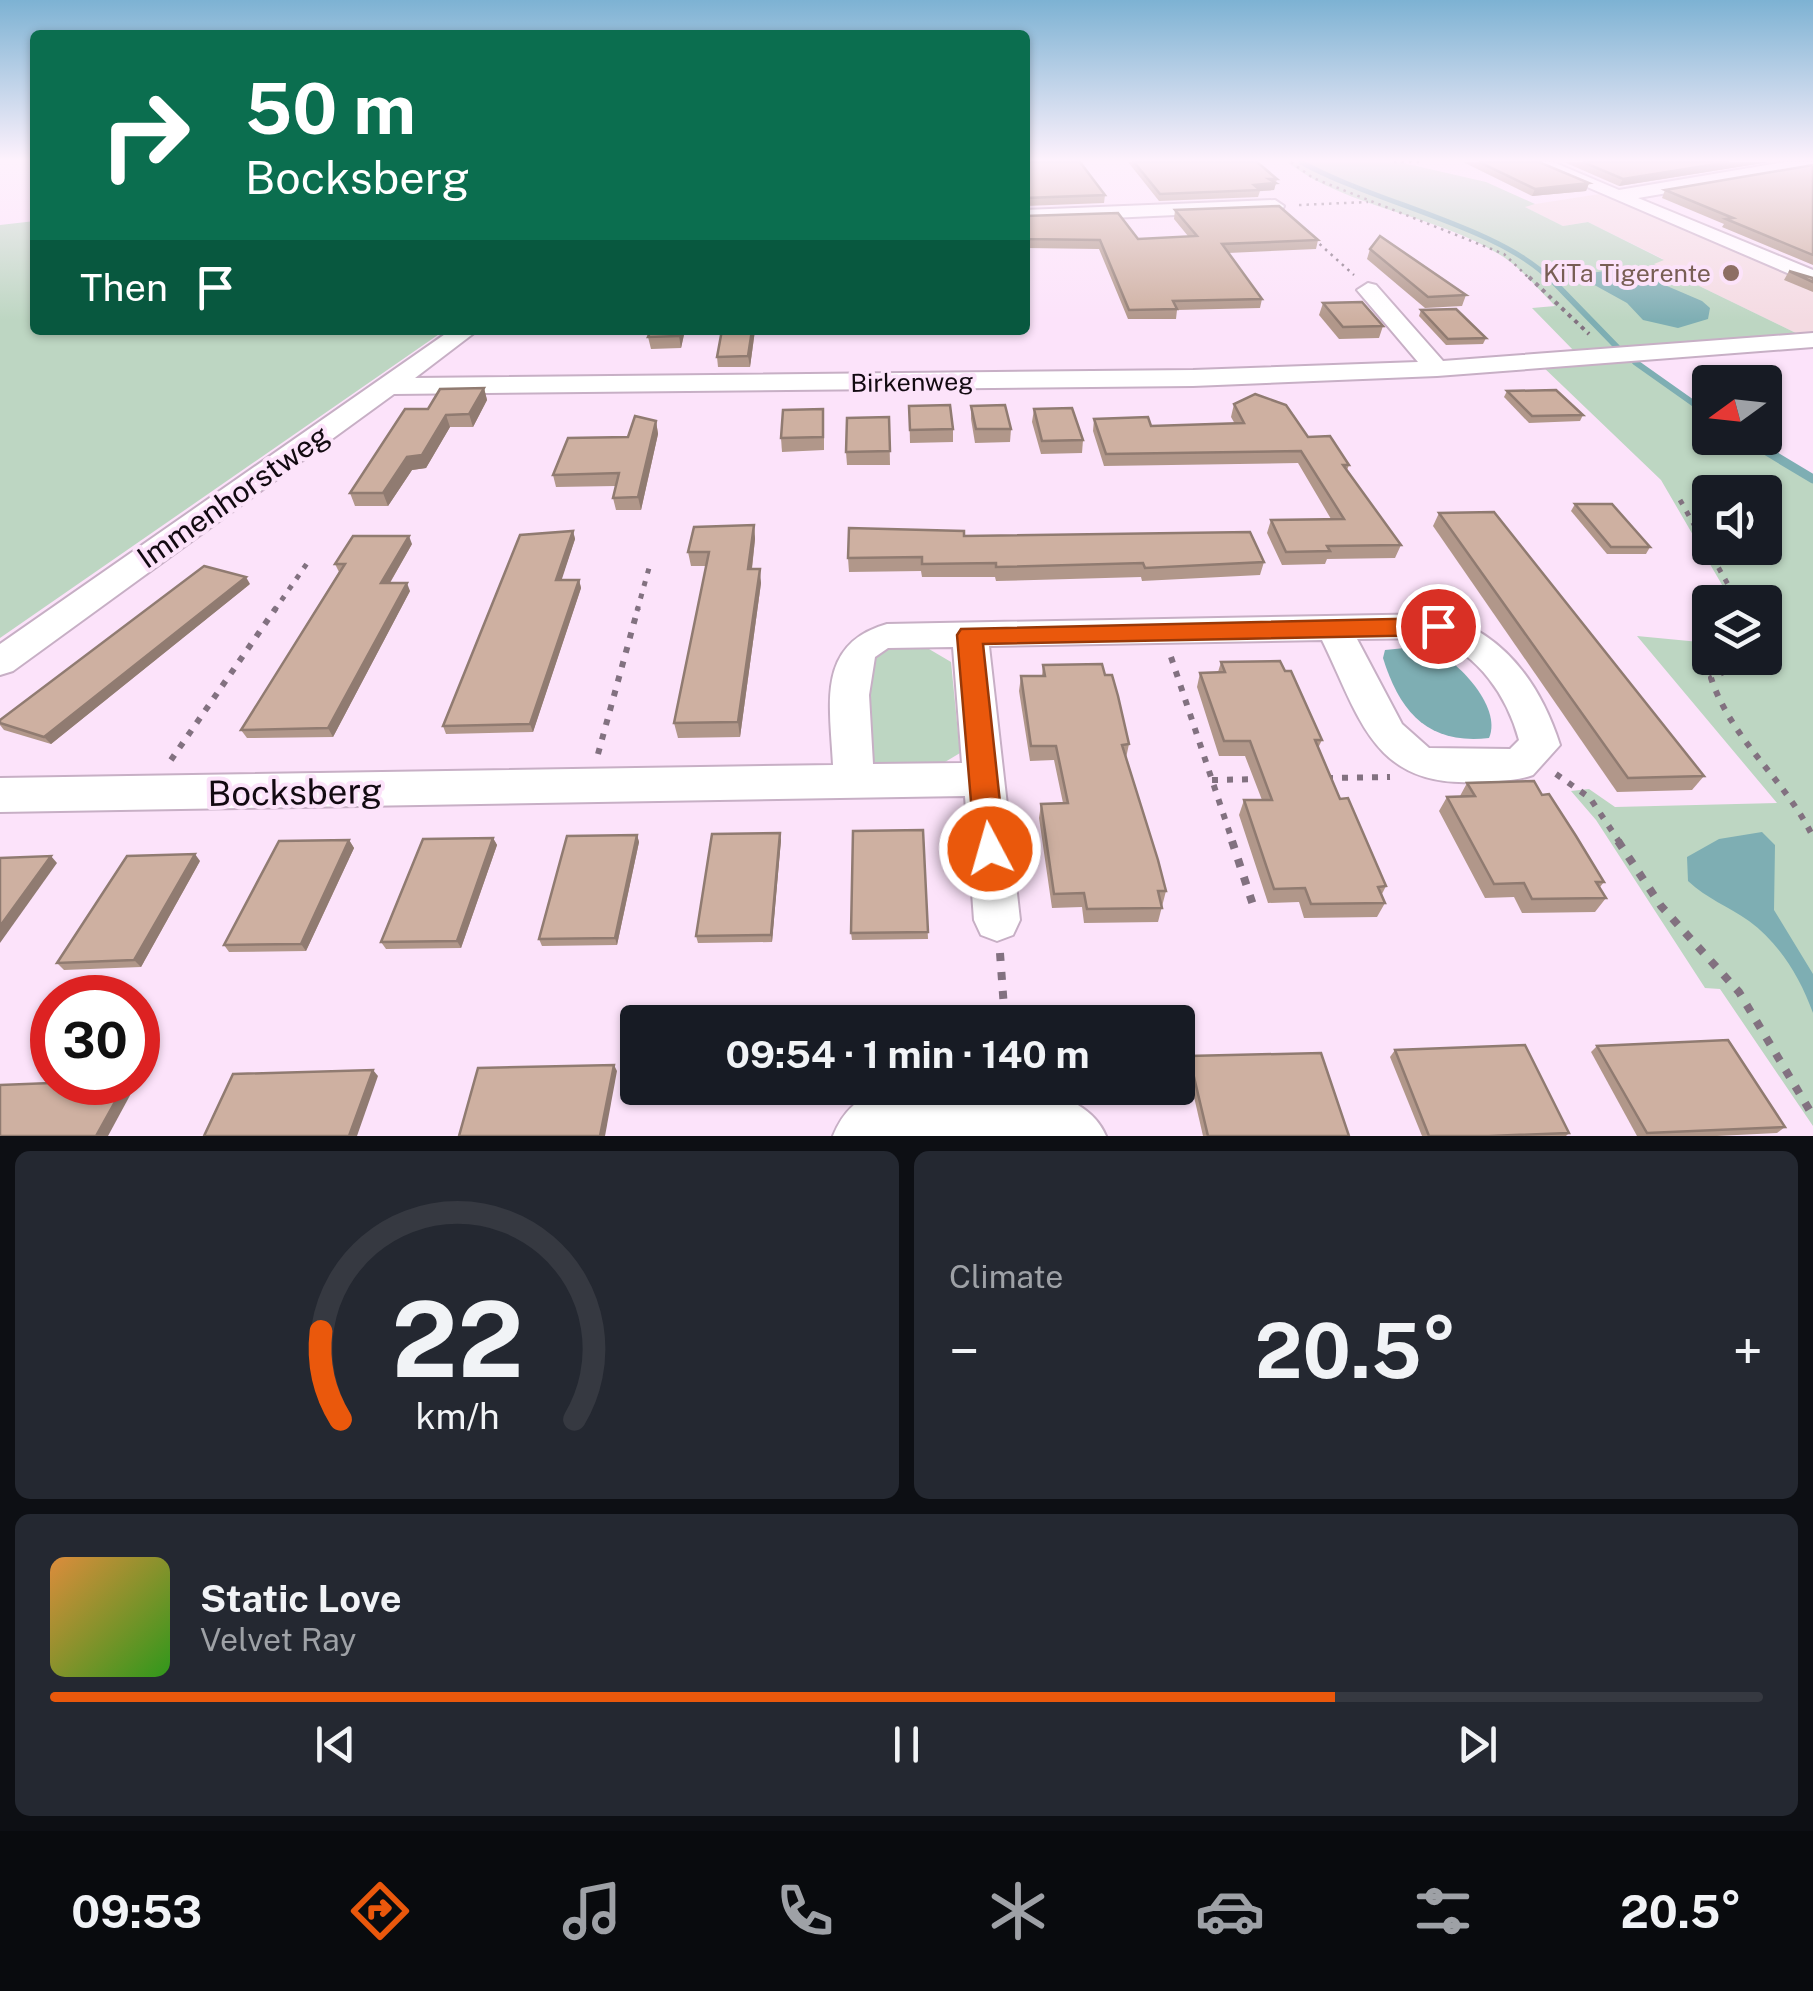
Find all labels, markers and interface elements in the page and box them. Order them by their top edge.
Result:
text: 50 m [245,67,416,150]
icon: right [80,70,210,200]
text: Bocksberg [245,151,470,204]
place label: KiTa Tigerente [1543,258,1711,288]
icon: arrive [188,260,243,315]
marker: KiTa Tigerente [1720,262,1742,284]
text: Then [80,265,168,310]
north arrow [1692,365,1782,455]
map controls [1692,365,1782,675]
street label: Birkenweg [850,366,974,398]
street label: Immenhorstweg [130,417,336,575]
button: sound [1692,475,1782,565]
pin [1396,584,1481,669]
button: layers [1692,585,1782,675]
icon: arrive [1411,599,1466,654]
street label: Bocksberg [207,770,383,814]
position arrow [938,797,1042,901]
speed limit sign: 30 [30,975,160,1105]
text: 09:54 · 1 min · 140 m [726,1032,1089,1077]
text: Climate [949,1258,1063,1295]
text: 22 [391,1278,523,1400]
text: 20.5° [1255,1307,1457,1395]
text: − [949,1319,980,1383]
text: + [1732,1319,1763,1383]
text: km/h [415,1395,499,1437]
text: Static Love [200,1576,402,1621]
text: Velvet Ray [200,1621,356,1658]
icon: previous [308,1717,363,1772]
icon: pause [879,1717,934,1772]
icon: next [1450,1717,1505,1772]
icon: directions [345,1876,415,1946]
icon: music [557,1876,627,1946]
icon: phone [770,1876,840,1946]
icon: climate [983,1876,1053,1946]
icon: car [1195,1876,1265,1946]
icon: filters [1408,1876,1478,1946]
text: 09:53 [71,1885,202,1938]
text: 20.5° [1620,1885,1742,1938]

